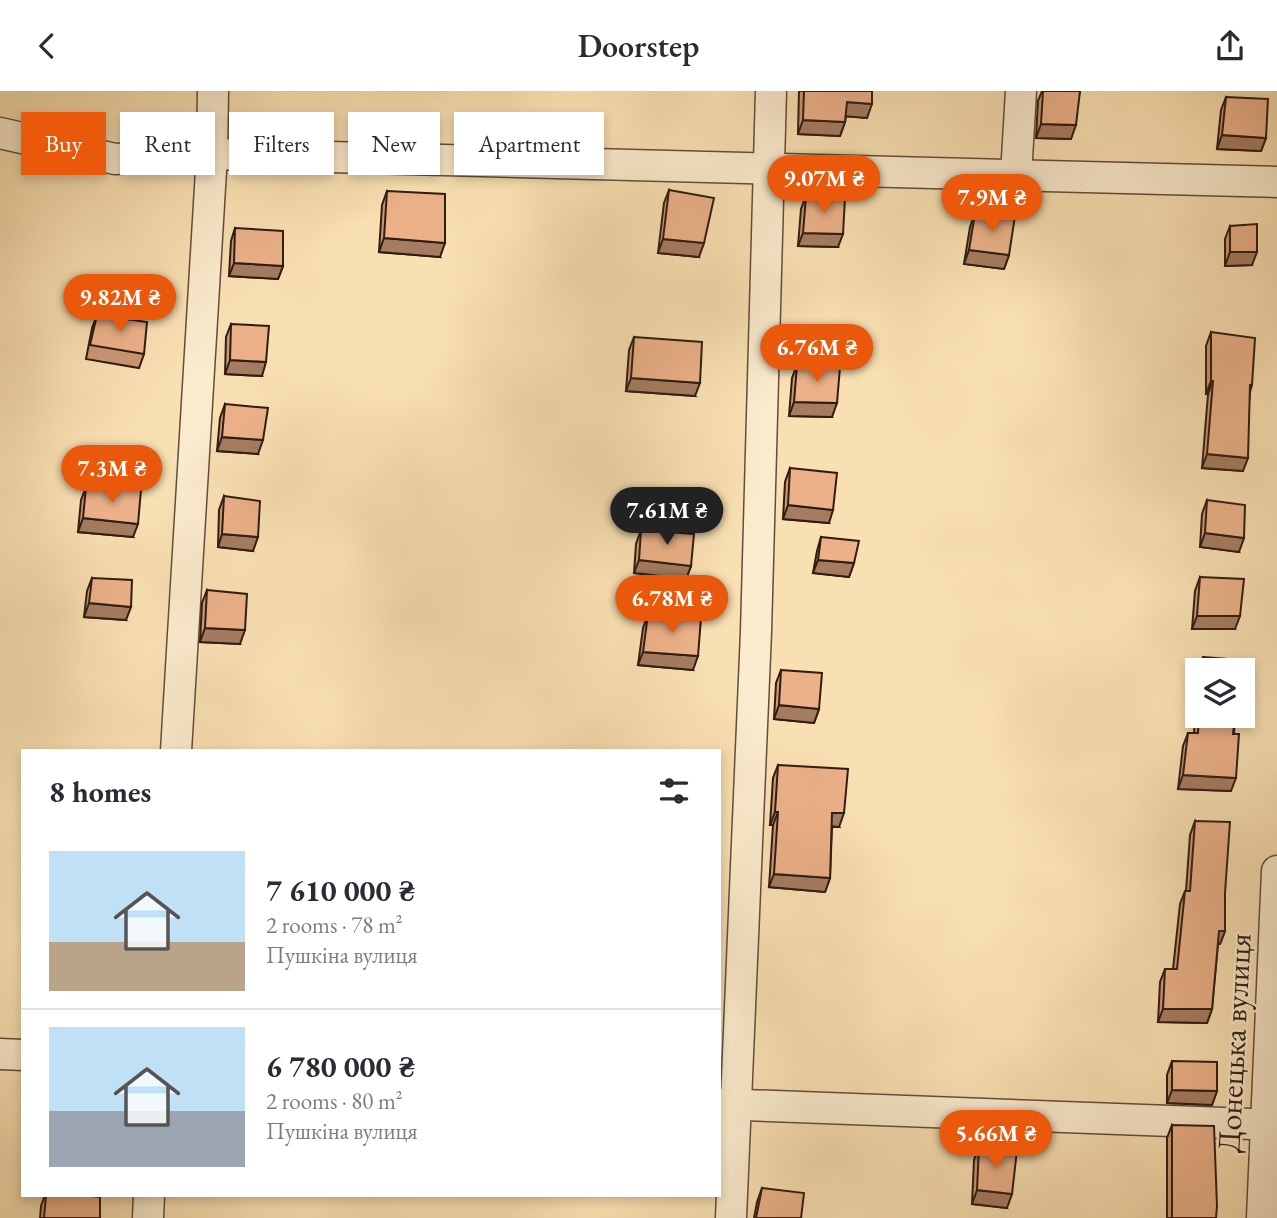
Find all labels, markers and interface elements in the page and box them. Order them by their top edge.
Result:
text: Doorstep [578,25,699,67]
icon: back [28,27,66,65]
icon: share [1211,27,1249,65]
chip: Buy [21,112,106,175]
chip: Rent [120,112,215,175]
chip: Filters [229,112,334,175]
chip: New [348,112,440,175]
chip: Apartment [454,112,604,175]
pin: 9.07M ₴ [759,155,889,215]
text: 9.07M ₴ [783,163,865,193]
pin: 7.9M ₴ [935,174,1049,234]
text: 7.9M ₴ [957,182,1027,212]
pin: 9.82M ₴ [55,275,185,334]
text: 9.82M ₴ [79,282,161,312]
pin: 6.76M ₴ [752,324,882,384]
text: 6.76M ₴ [776,332,858,362]
pin: 7.3M ₴ [55,445,169,505]
text: 7.3M ₴ [77,453,147,483]
pin: 7.61M ₴ [602,487,732,547]
text: 7.61M ₴ [626,495,708,525]
pin: 6.78M ₴ [607,575,737,635]
text: 6.78M ₴ [631,583,713,613]
map controls [1185,658,1255,728]
button: layers [1185,658,1255,728]
text: 8 homes [49,772,151,811]
icon: filters [655,772,693,810]
text: 7 610 000 ₴ [266,871,415,910]
icon: home [105,879,189,963]
text: 2 rooms · 78 m² [266,910,403,940]
street label: Донецька вулиця [1207,932,1261,1154]
text: Пушкіна вулиця [266,940,418,970]
text: 6 780 000 ₴ [266,1047,415,1086]
icon: home [105,1055,189,1139]
text: 2 rooms · 80 m² [266,1086,403,1116]
pin: 5.66M ₴ [931,1111,1061,1170]
text: Пушкіна вулиця [266,1116,418,1146]
text: 5.66M ₴ [955,1118,1037,1148]

